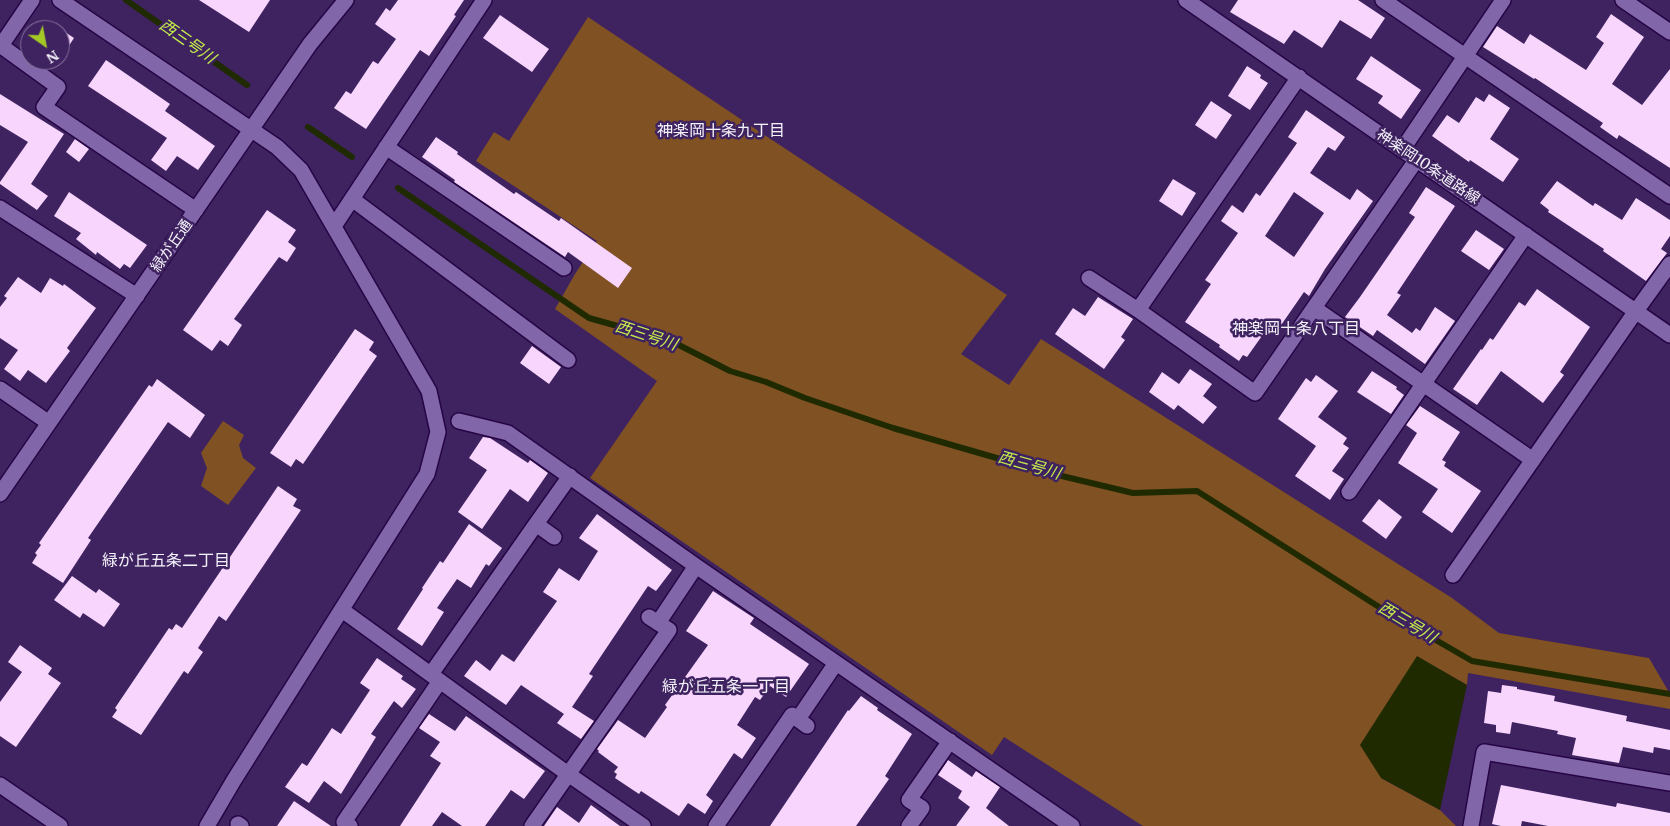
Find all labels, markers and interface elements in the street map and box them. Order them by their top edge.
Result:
water label: 西三号川 [155,16,219,68]
north arrow [20,20,70,70]
text: N [43,46,62,67]
district label: 神楽岡十条九丁目 [657,121,785,141]
street label: 神楽岡10条道路線 [1373,126,1483,208]
street label: 緑が丘通 [147,216,197,276]
water label: 西三号川 [613,317,679,355]
district label: 神楽岡十条八丁目 [1232,319,1360,339]
water label: 西三号川 [996,448,1062,484]
district label: 緑が丘五条二丁目 [102,551,230,571]
water label: 西三号川 [1375,598,1439,648]
district label: 緑が丘五条一丁目 [662,677,790,697]

